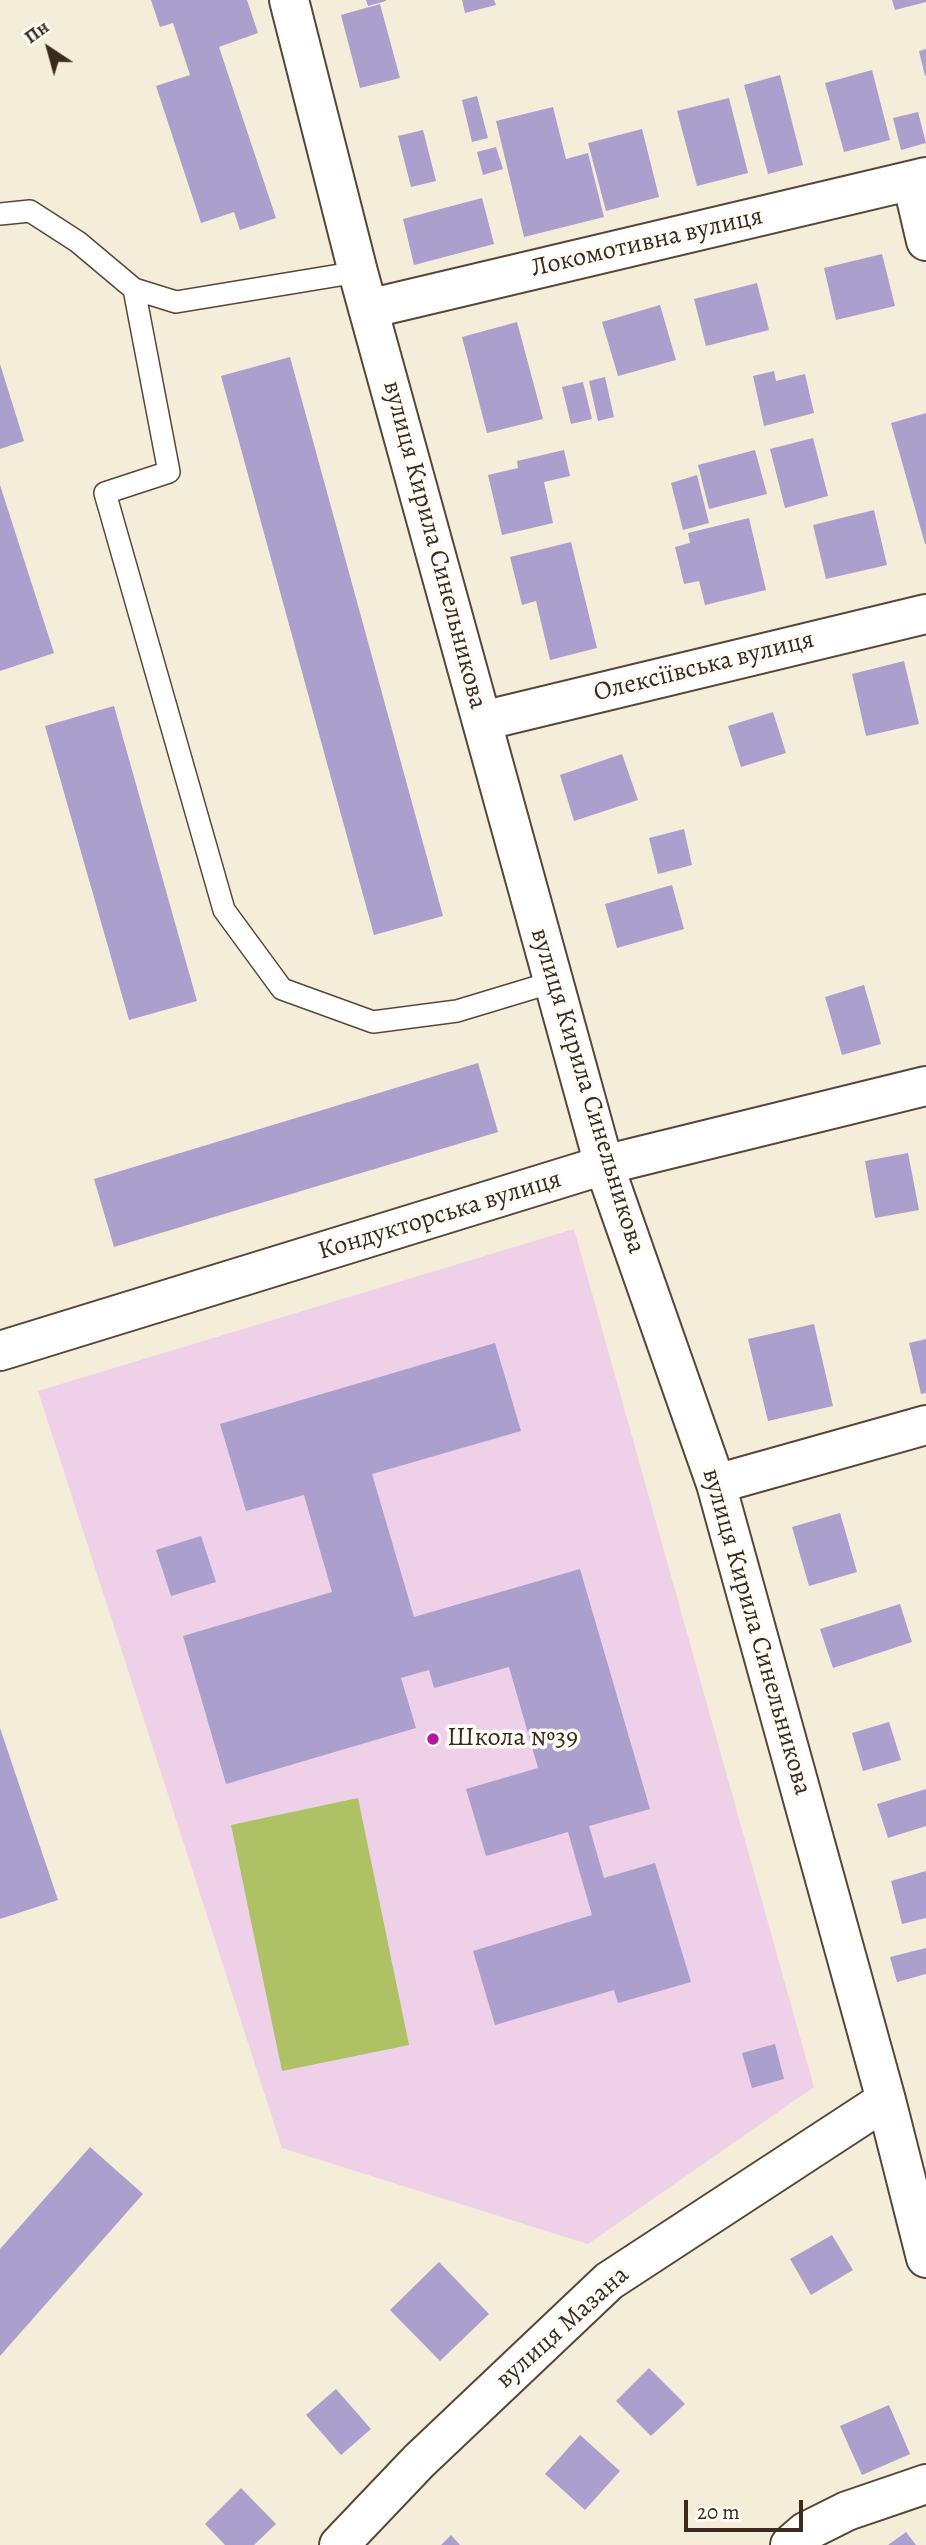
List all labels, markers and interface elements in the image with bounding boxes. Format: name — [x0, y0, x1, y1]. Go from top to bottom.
north arrow — [14, 14, 84, 84]
text: Пн — [19, 14, 54, 50]
street label: Локомотивна вулиця — [528, 201, 766, 285]
street label: вулиця Кирила Синельникова — [375, 378, 493, 712]
street label: Олексіївська вулиця — [591, 625, 817, 709]
street label: вулиця Кирила Синельникова — [523, 925, 651, 1257]
street label: Кондукторська вулиця — [315, 1164, 565, 1268]
street label: вулиця Кирила Синельникова — [694, 1465, 818, 1799]
place label: Школа №39 — [447, 1723, 578, 1755]
marker: Школа №39 — [425, 1731, 441, 1747]
street label: вулиця Мазана — [490, 2260, 636, 2396]
scale bar — [688, 2486, 807, 2530]
text: 20 m — [697, 2498, 740, 2526]

